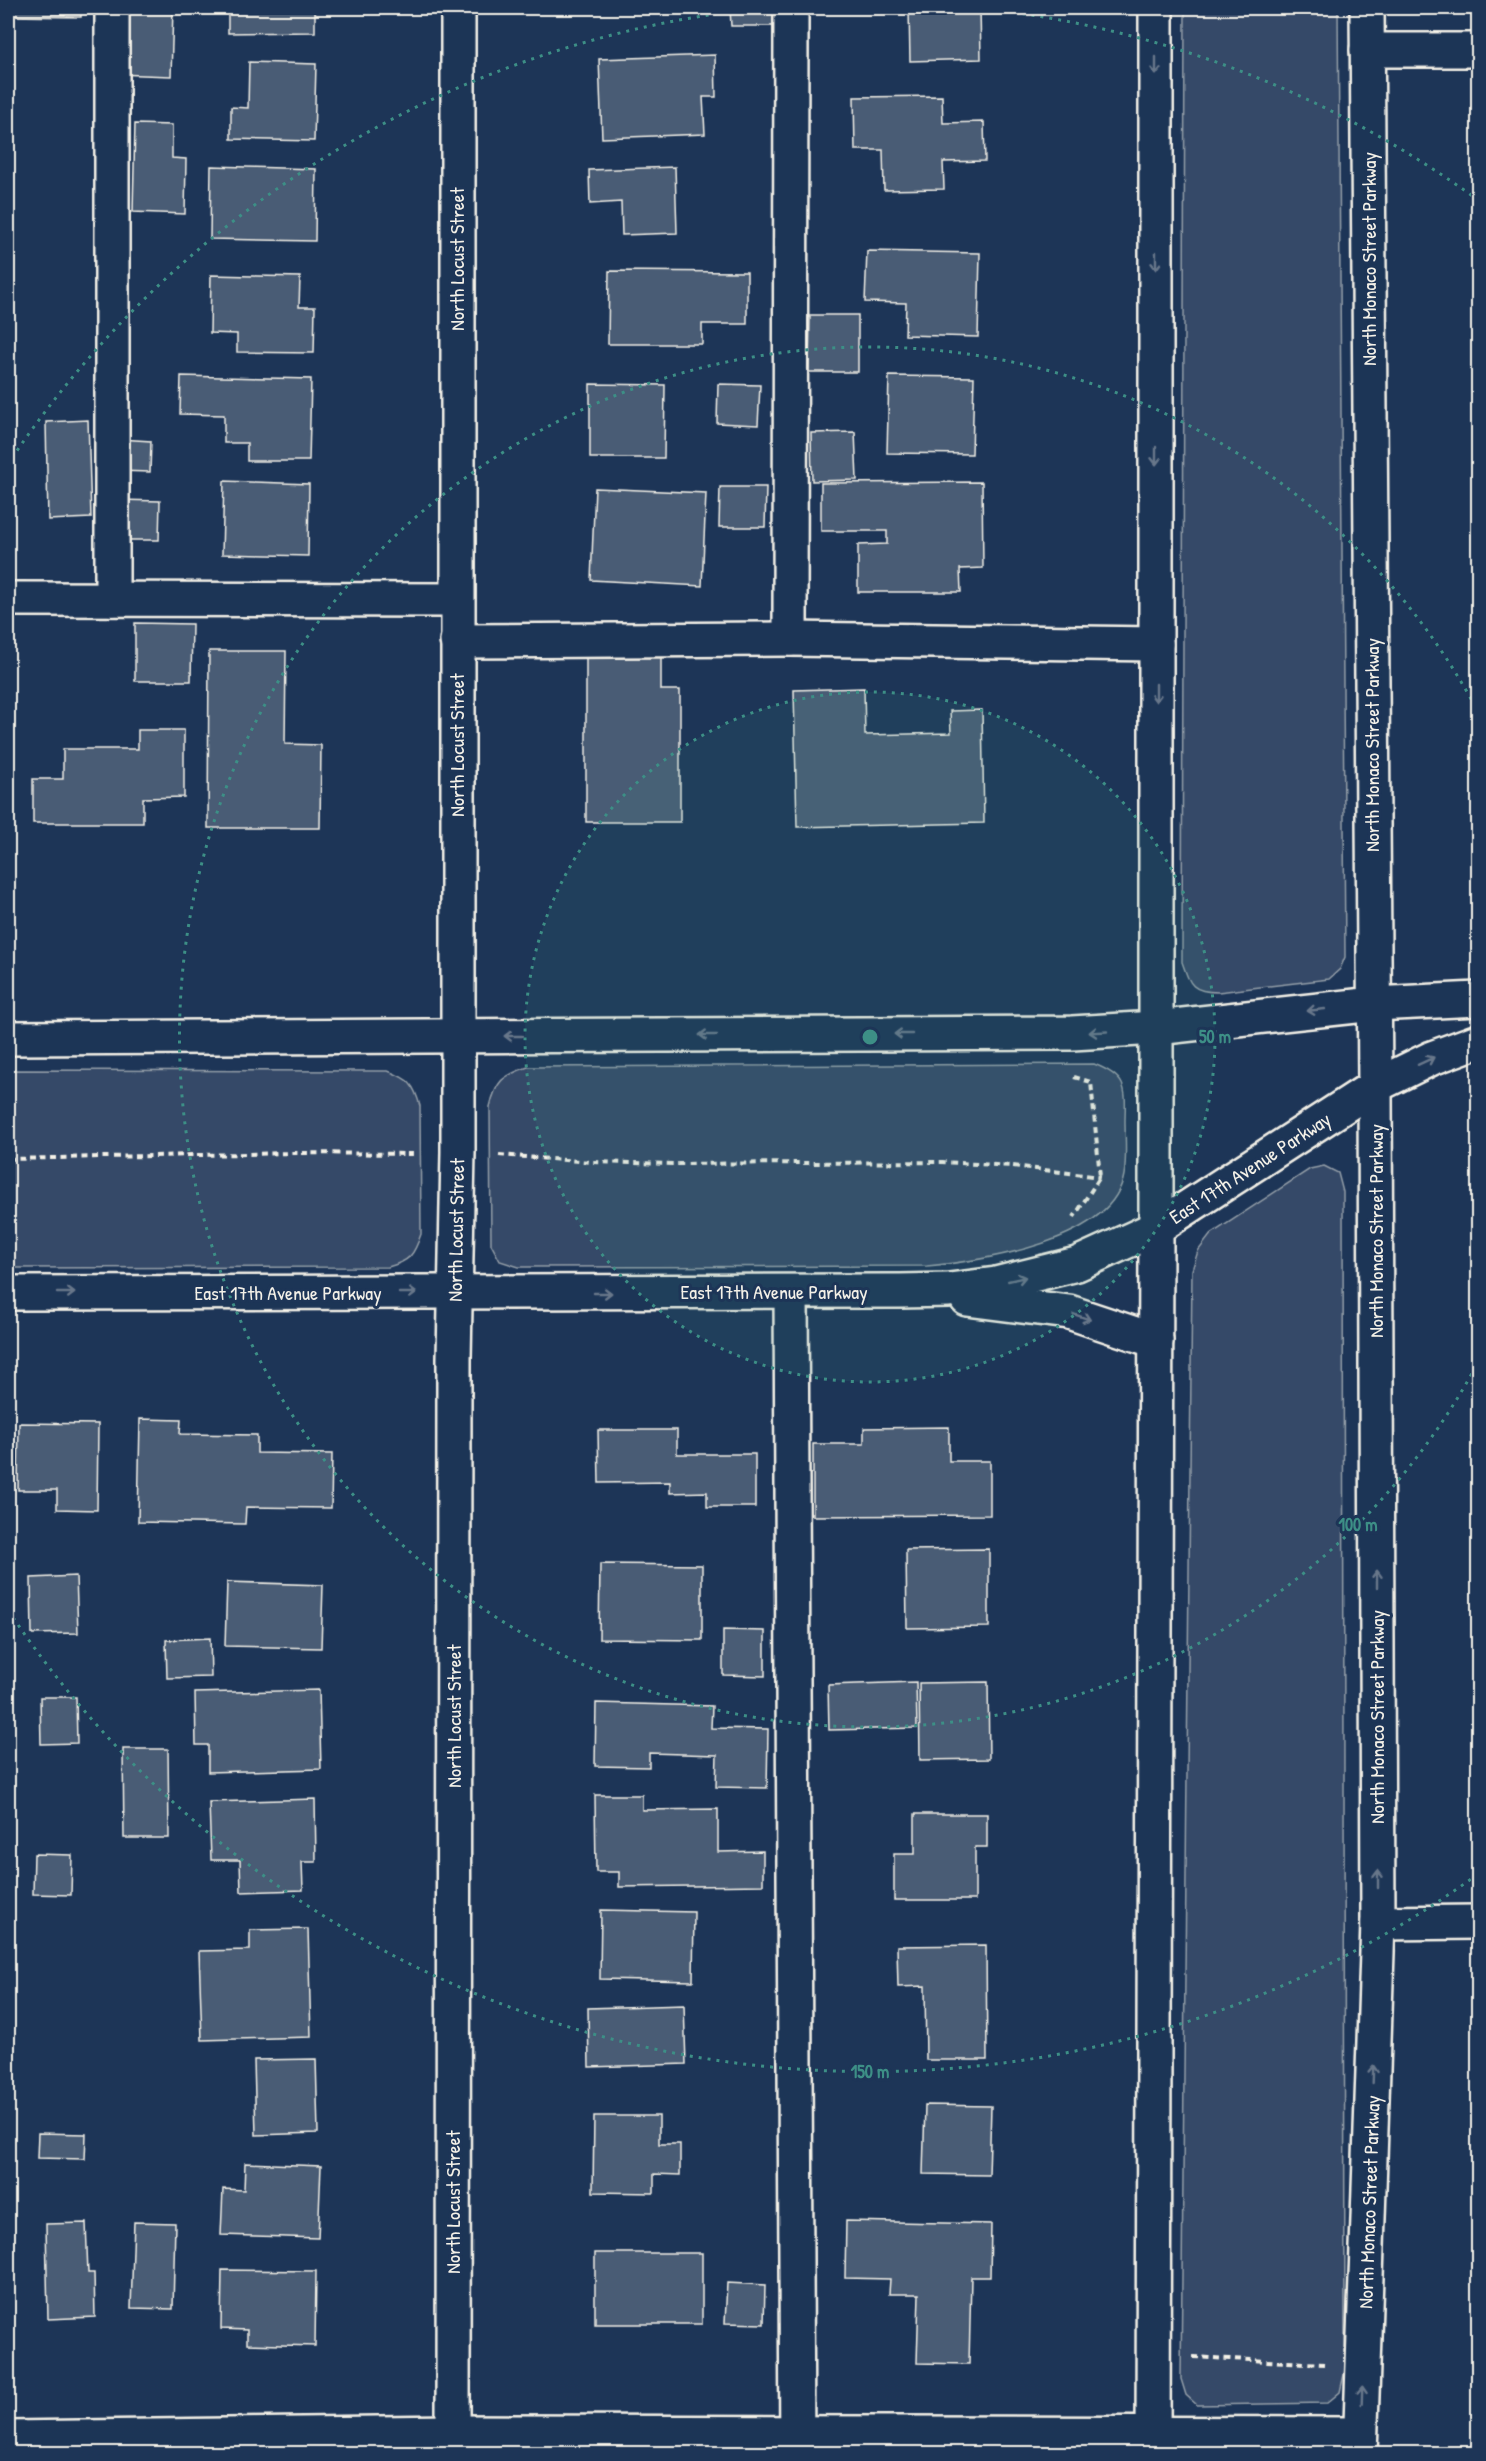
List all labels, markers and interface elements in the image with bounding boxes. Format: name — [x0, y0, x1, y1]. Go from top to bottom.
one-way arrow — [1150, 56, 1162, 75]
street label: North Monaco Street Parkway — [1355, 152, 1382, 366]
street label: North Locust Street — [443, 186, 470, 331]
one-way arrow — [1150, 251, 1162, 270]
one-way arrow — [1150, 446, 1162, 465]
street label: North Monaco Street Parkway — [1358, 638, 1385, 852]
street label: North Locust Street — [443, 672, 470, 817]
one-way arrow — [1150, 683, 1162, 702]
one-way arrow — [1307, 1005, 1326, 1016]
text: 50 m — [1199, 1024, 1231, 1049]
one-way arrow — [1089, 1026, 1108, 1037]
centre of rings — [860, 1027, 880, 1047]
one-way arrow — [894, 1028, 914, 1040]
one-way arrow — [699, 1029, 719, 1041]
one-way arrow — [504, 1031, 524, 1042]
one-way arrow — [1416, 1055, 1434, 1067]
street label: East 17th Avenue Parkway — [1164, 1105, 1336, 1230]
street label: North Monaco Street Parkway — [1362, 1124, 1389, 1338]
street label: North Locust Street — [441, 1157, 470, 1302]
one-way arrow — [1007, 1273, 1026, 1285]
street label: East 17th Avenue Parkway — [680, 1278, 868, 1305]
street label: East 17th Avenue Parkway — [194, 1279, 382, 1306]
one-way arrow — [56, 1287, 75, 1299]
one-way arrow — [398, 1287, 417, 1299]
one-way arrow — [592, 1287, 612, 1299]
one-way arrow — [1072, 1312, 1091, 1323]
text: 100 m — [1338, 1512, 1378, 1537]
one-way arrow — [1371, 1570, 1383, 1590]
street label: North Monaco Street Parkway — [1363, 1610, 1390, 1824]
street label: North Locust Street — [440, 1643, 467, 1788]
one-way arrow — [1372, 1870, 1383, 1890]
text: 150 m — [851, 2059, 889, 2084]
one-way arrow — [1367, 2065, 1378, 2085]
street label: North Monaco Street Parkway — [1351, 2095, 1386, 2309]
street label: North Locust Street — [439, 2129, 466, 2274]
one-way arrow — [1357, 2386, 1368, 2406]

